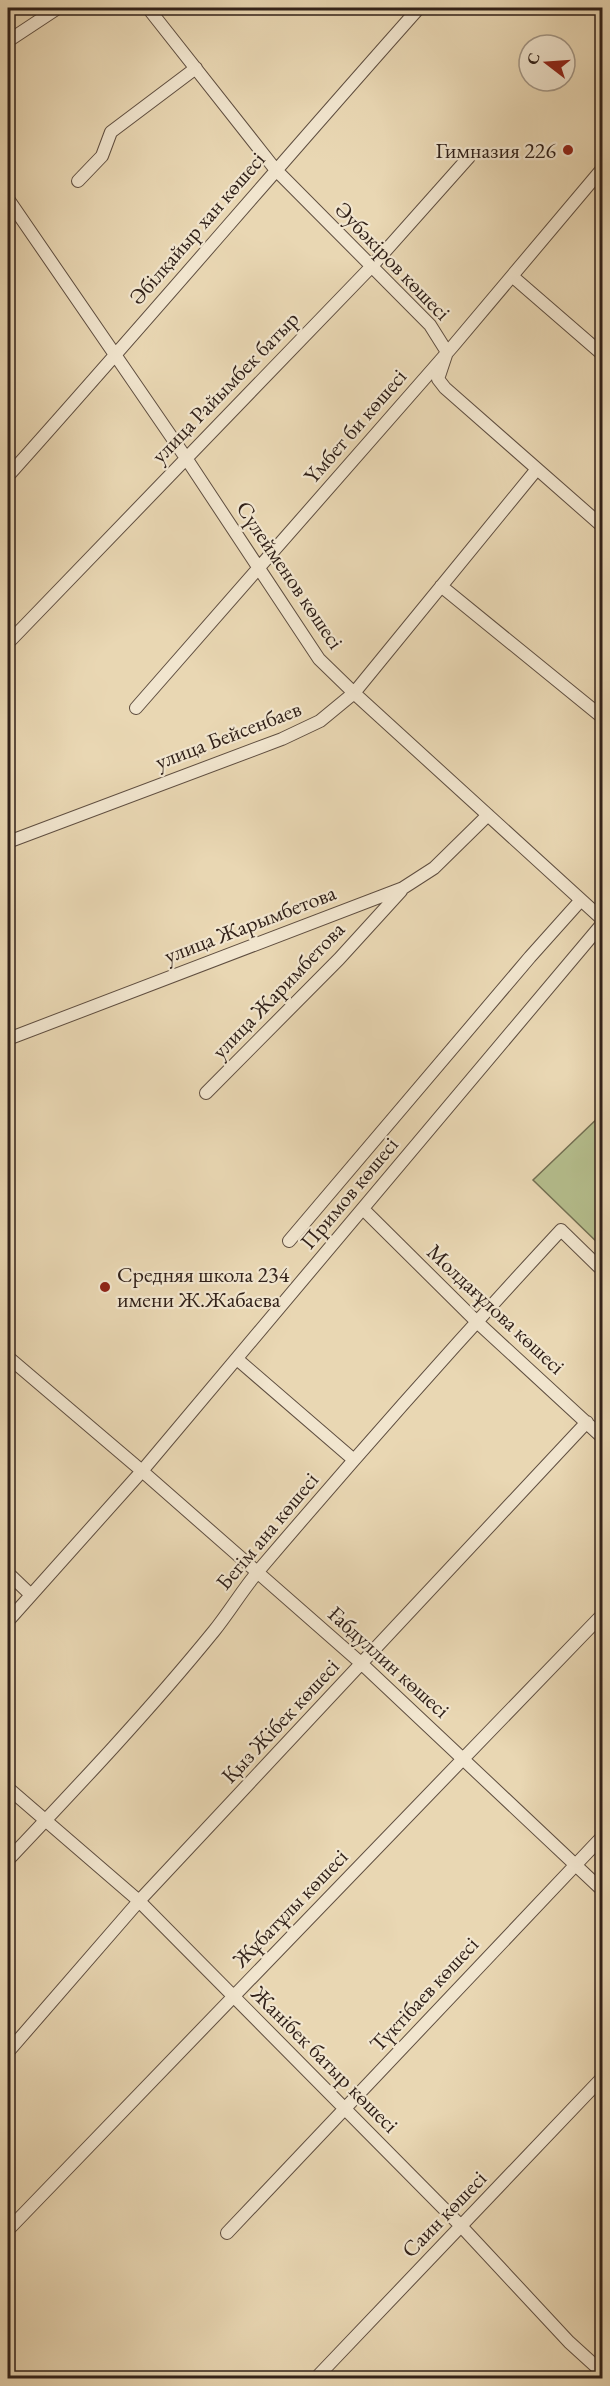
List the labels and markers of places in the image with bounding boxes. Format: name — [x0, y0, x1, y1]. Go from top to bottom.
place label: Гимназия 226 — [436, 136, 556, 165]
marker: Гимназия 226 — [561, 143, 575, 157]
place label: Средняя школа 234 имени Ж.Жабаева — [117, 1260, 290, 1314]
marker: Средняя школа 234 имени Ж.Жабаева — [98, 1280, 112, 1294]

